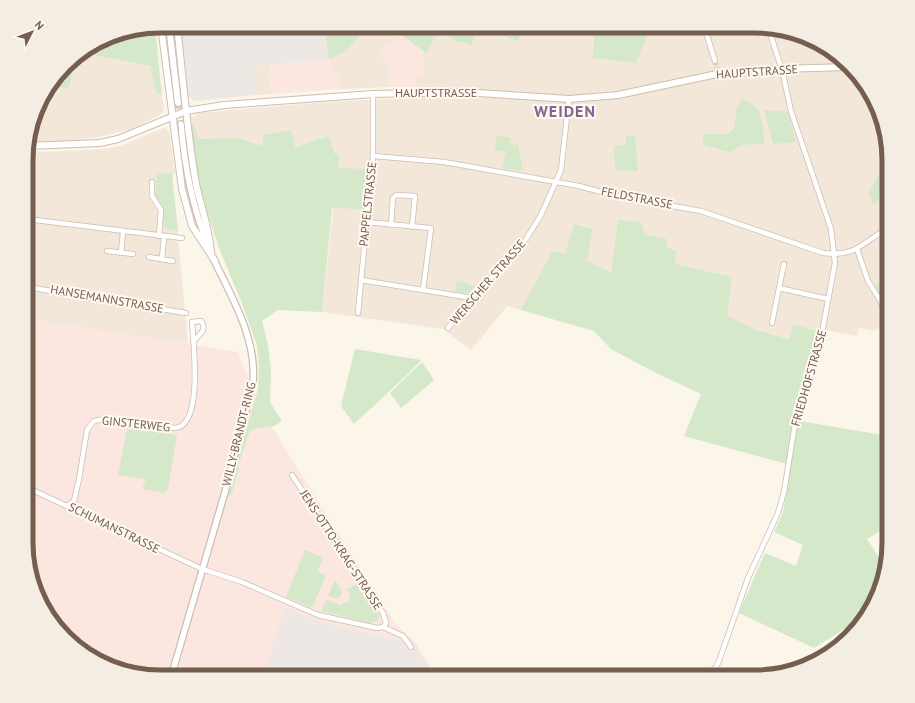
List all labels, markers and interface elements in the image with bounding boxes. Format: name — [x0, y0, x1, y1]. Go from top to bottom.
north arrow — [12, 12, 52, 52]
text: N — [32, 18, 47, 33]
street label: HAUPTSTRASSE — [715, 61, 798, 82]
street label: HAUPTSTRASSE — [395, 85, 477, 100]
district label: WEIDEN — [534, 101, 596, 121]
street label: PAPPELSTRASSE — [356, 161, 379, 247]
street label: FELDSTRASSE — [600, 183, 674, 212]
street label: WERSCHER STRASSE — [447, 236, 529, 327]
street label: HANSEMANNSTRASSE — [49, 281, 165, 316]
street label: FRIEDHOFSTRASSE — [788, 328, 829, 428]
street label: WILLY-BRANDT-RING — [218, 380, 259, 488]
street label: GINSTERWEG — [101, 412, 171, 435]
street label: JENS-OTTO-KRAG-STRASSE — [296, 486, 386, 613]
street label: SCHUMANSTRASSE — [66, 499, 162, 556]

